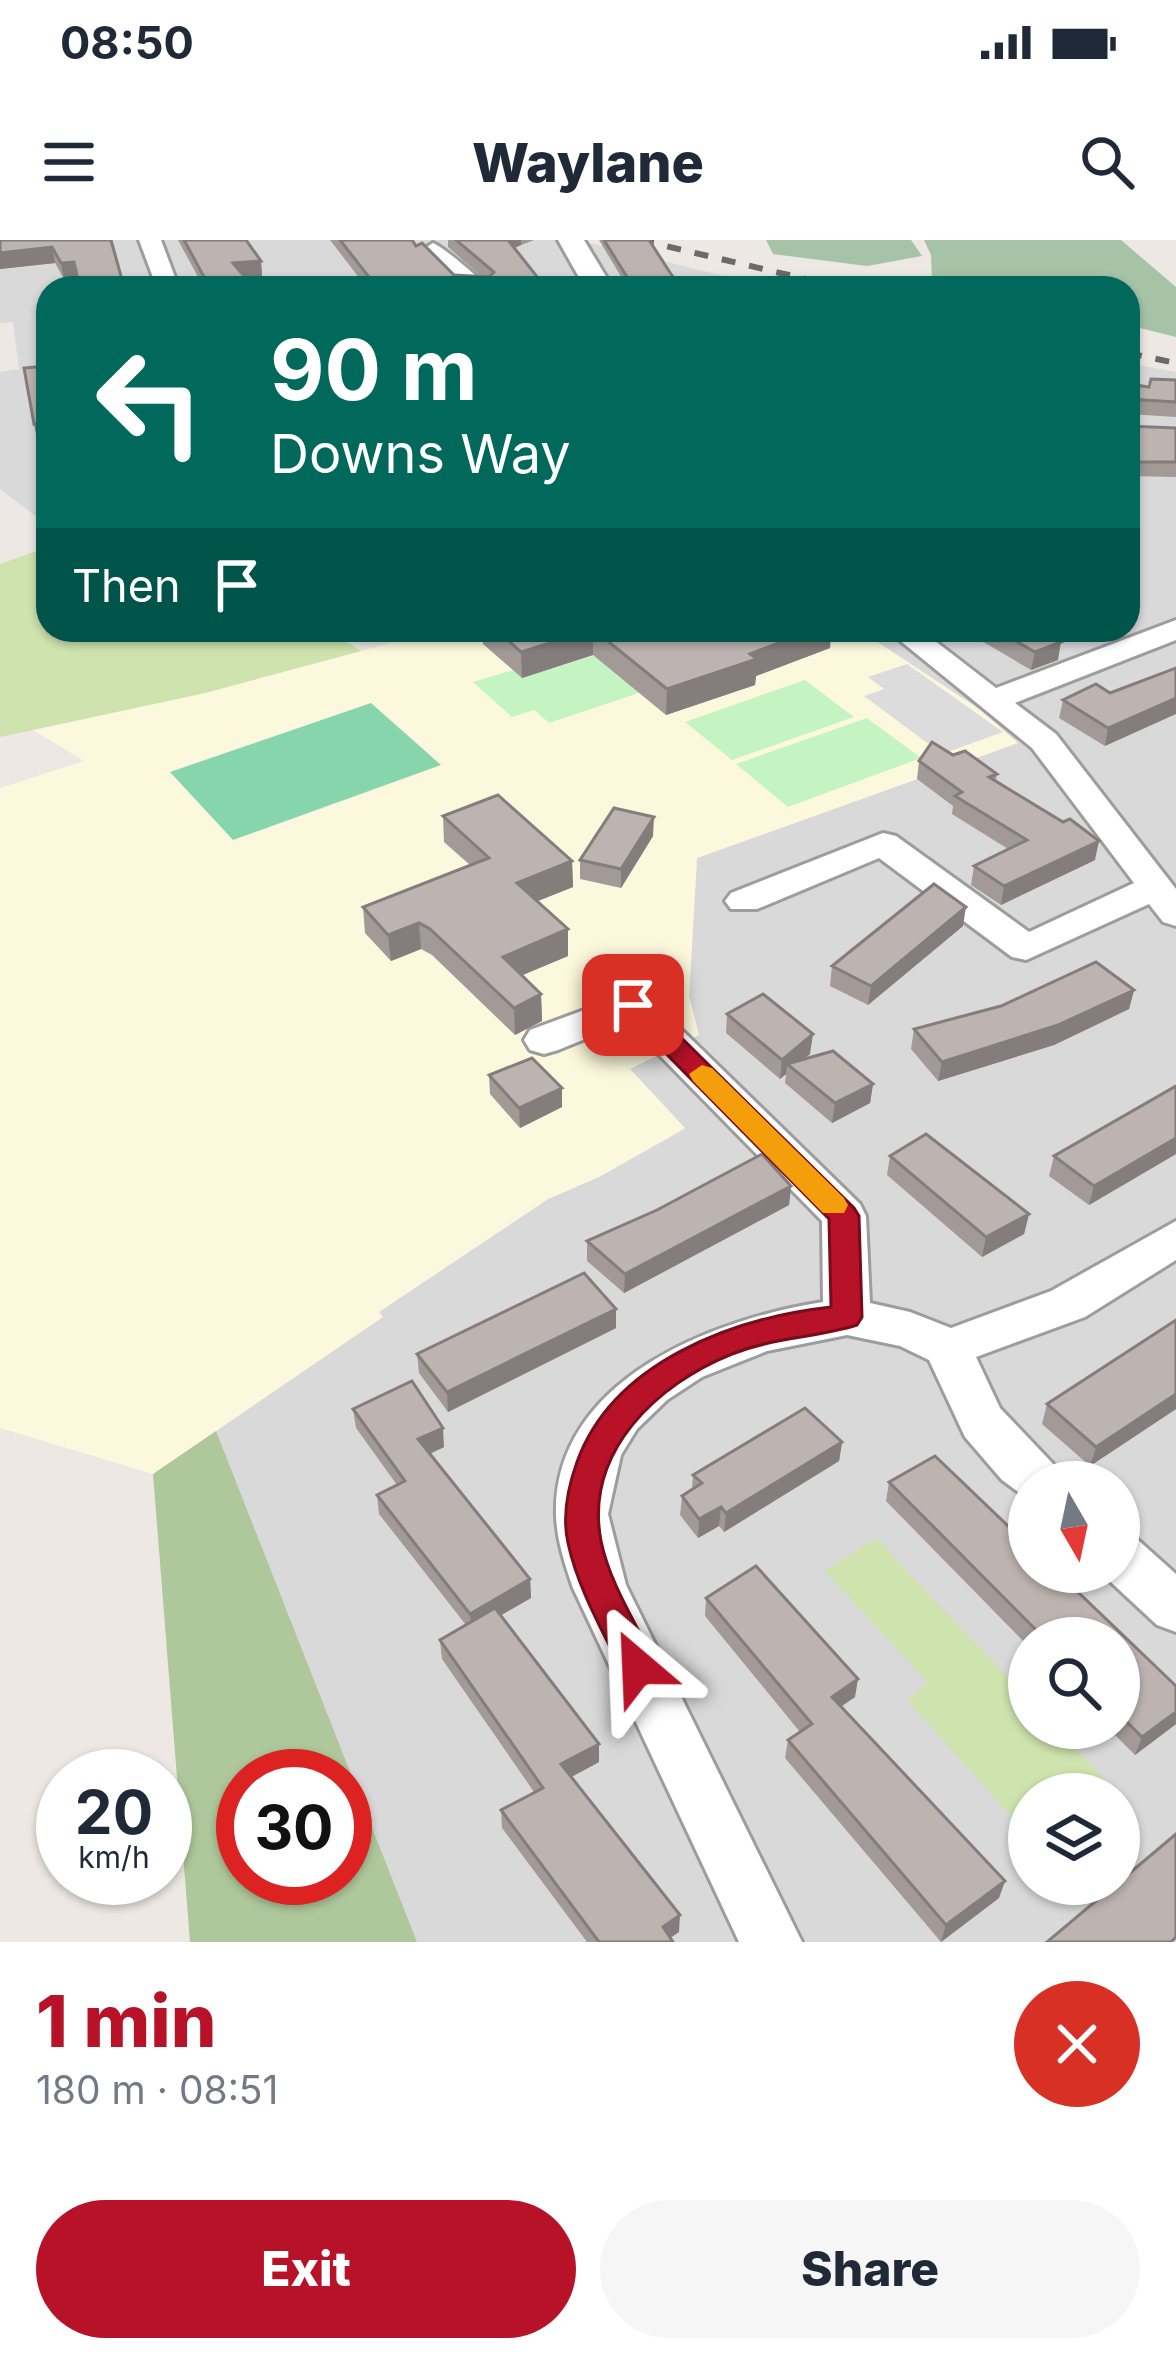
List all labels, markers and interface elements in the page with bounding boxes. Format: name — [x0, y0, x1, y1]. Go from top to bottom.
text: 08:50 — [60, 15, 194, 70]
icon: menu — [36, 129, 102, 195]
icon: search — [1074, 129, 1140, 195]
text: Waylane — [472, 130, 704, 195]
text: 90 m — [270, 319, 478, 420]
icon: left — [72, 324, 228, 480]
text: Downs Way — [270, 421, 571, 486]
icon: arrive — [204, 552, 270, 618]
text: Then — [72, 558, 180, 613]
pin — [582, 954, 684, 1056]
icon: arrive — [600, 972, 666, 1038]
north arrow — [1008, 1461, 1140, 1593]
map controls — [1008, 1461, 1140, 1905]
position arrow — [575, 1604, 701, 1730]
button: search — [1008, 1617, 1140, 1749]
speed limit sign: 30 — [216, 1749, 372, 1905]
button: layers — [1008, 1773, 1140, 1905]
text: 20 — [75, 1776, 153, 1848]
text: km/h — [78, 1839, 150, 1875]
text: 1 min — [36, 1977, 216, 2064]
button: close — [1014, 1981, 1140, 2107]
text: 180 m · 08:51 — [36, 2066, 278, 2113]
button: Exit — [36, 2200, 576, 2338]
button: Share — [600, 2200, 1140, 2338]

